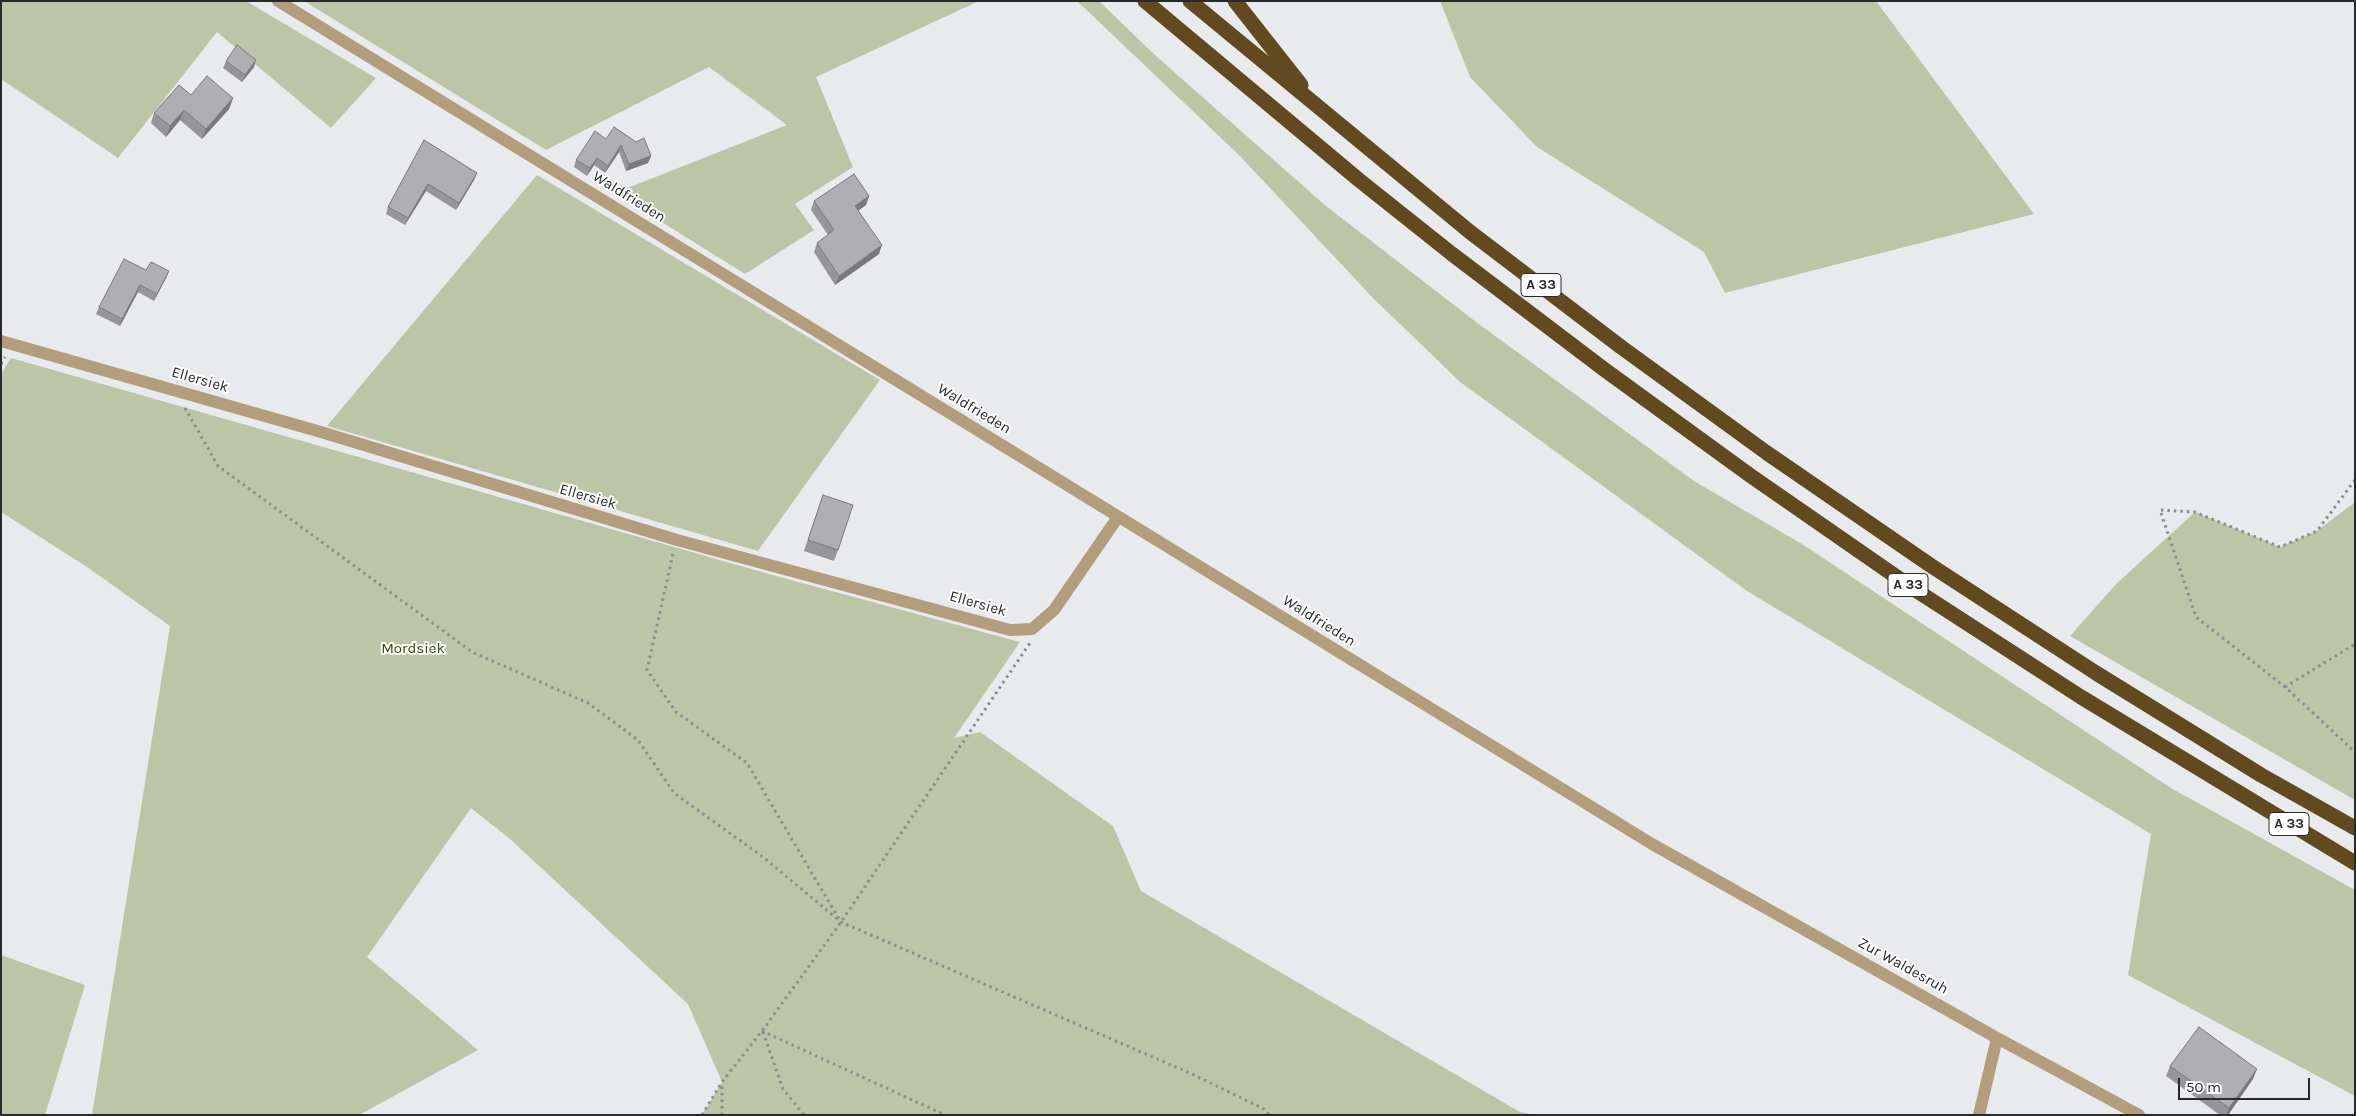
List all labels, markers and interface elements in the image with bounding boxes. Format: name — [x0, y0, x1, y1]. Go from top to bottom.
street label: Waldfrieden — [589, 167, 669, 227]
road number: A 33 — [1521, 274, 1561, 296]
street label: Ellersiek — [169, 363, 231, 397]
street label: Waldfrieden — [934, 380, 1014, 438]
street label: Ellersiek — [557, 480, 619, 514]
road number: A 33 — [1888, 574, 1928, 596]
street label: Ellersiek — [947, 587, 1009, 621]
street label: Waldfrieden — [1279, 591, 1359, 651]
park label: Mordsiek — [381, 640, 445, 658]
road number: A 33 — [2269, 812, 2309, 836]
street label: Zur Waldesruh — [1855, 934, 1951, 998]
scale bar — [2181, 1068, 2314, 1100]
text: 50 m — [2186, 1078, 2221, 1096]

